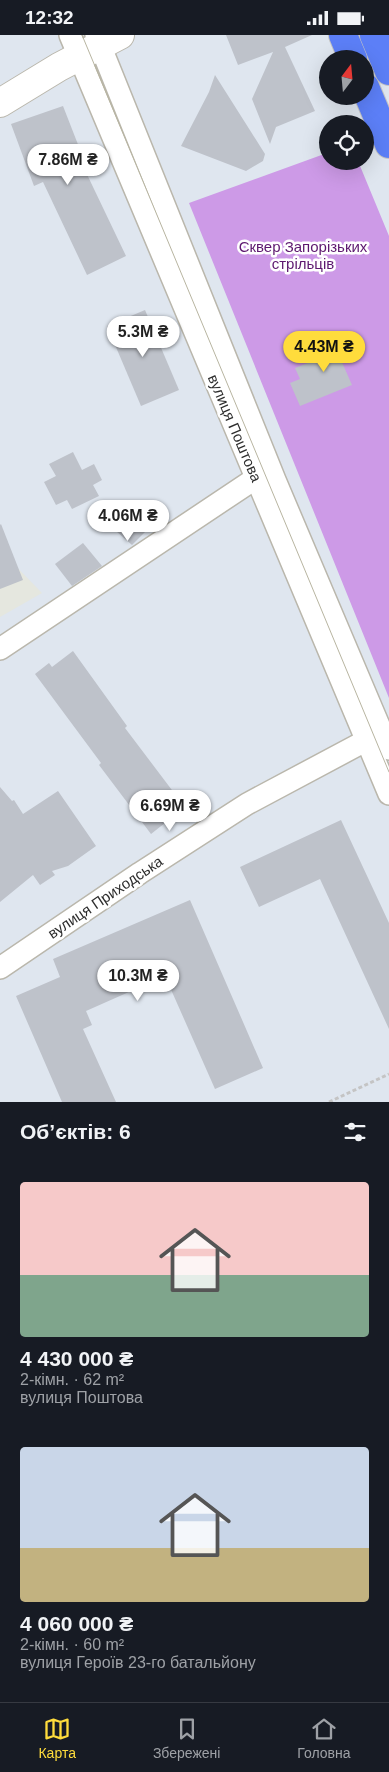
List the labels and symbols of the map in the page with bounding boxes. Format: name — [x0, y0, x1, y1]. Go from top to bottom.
north arrow — [319, 50, 374, 105]
pin: 7.86M ₴ — [22, 143, 114, 186]
park label: Сквер Запорізьких стрільців — [239, 238, 368, 272]
pin: 5.3M ₴ — [102, 315, 184, 358]
pin: 4.43M ₴ — [278, 331, 370, 373]
street label: вулиця Поштова — [205, 372, 266, 485]
pin: 4.06M ₴ — [82, 499, 174, 542]
pin: 6.69M ₴ — [124, 789, 216, 832]
street label: вулиця Приходська — [44, 852, 166, 942]
pin: 10.3M ₴ — [92, 959, 184, 1002]

